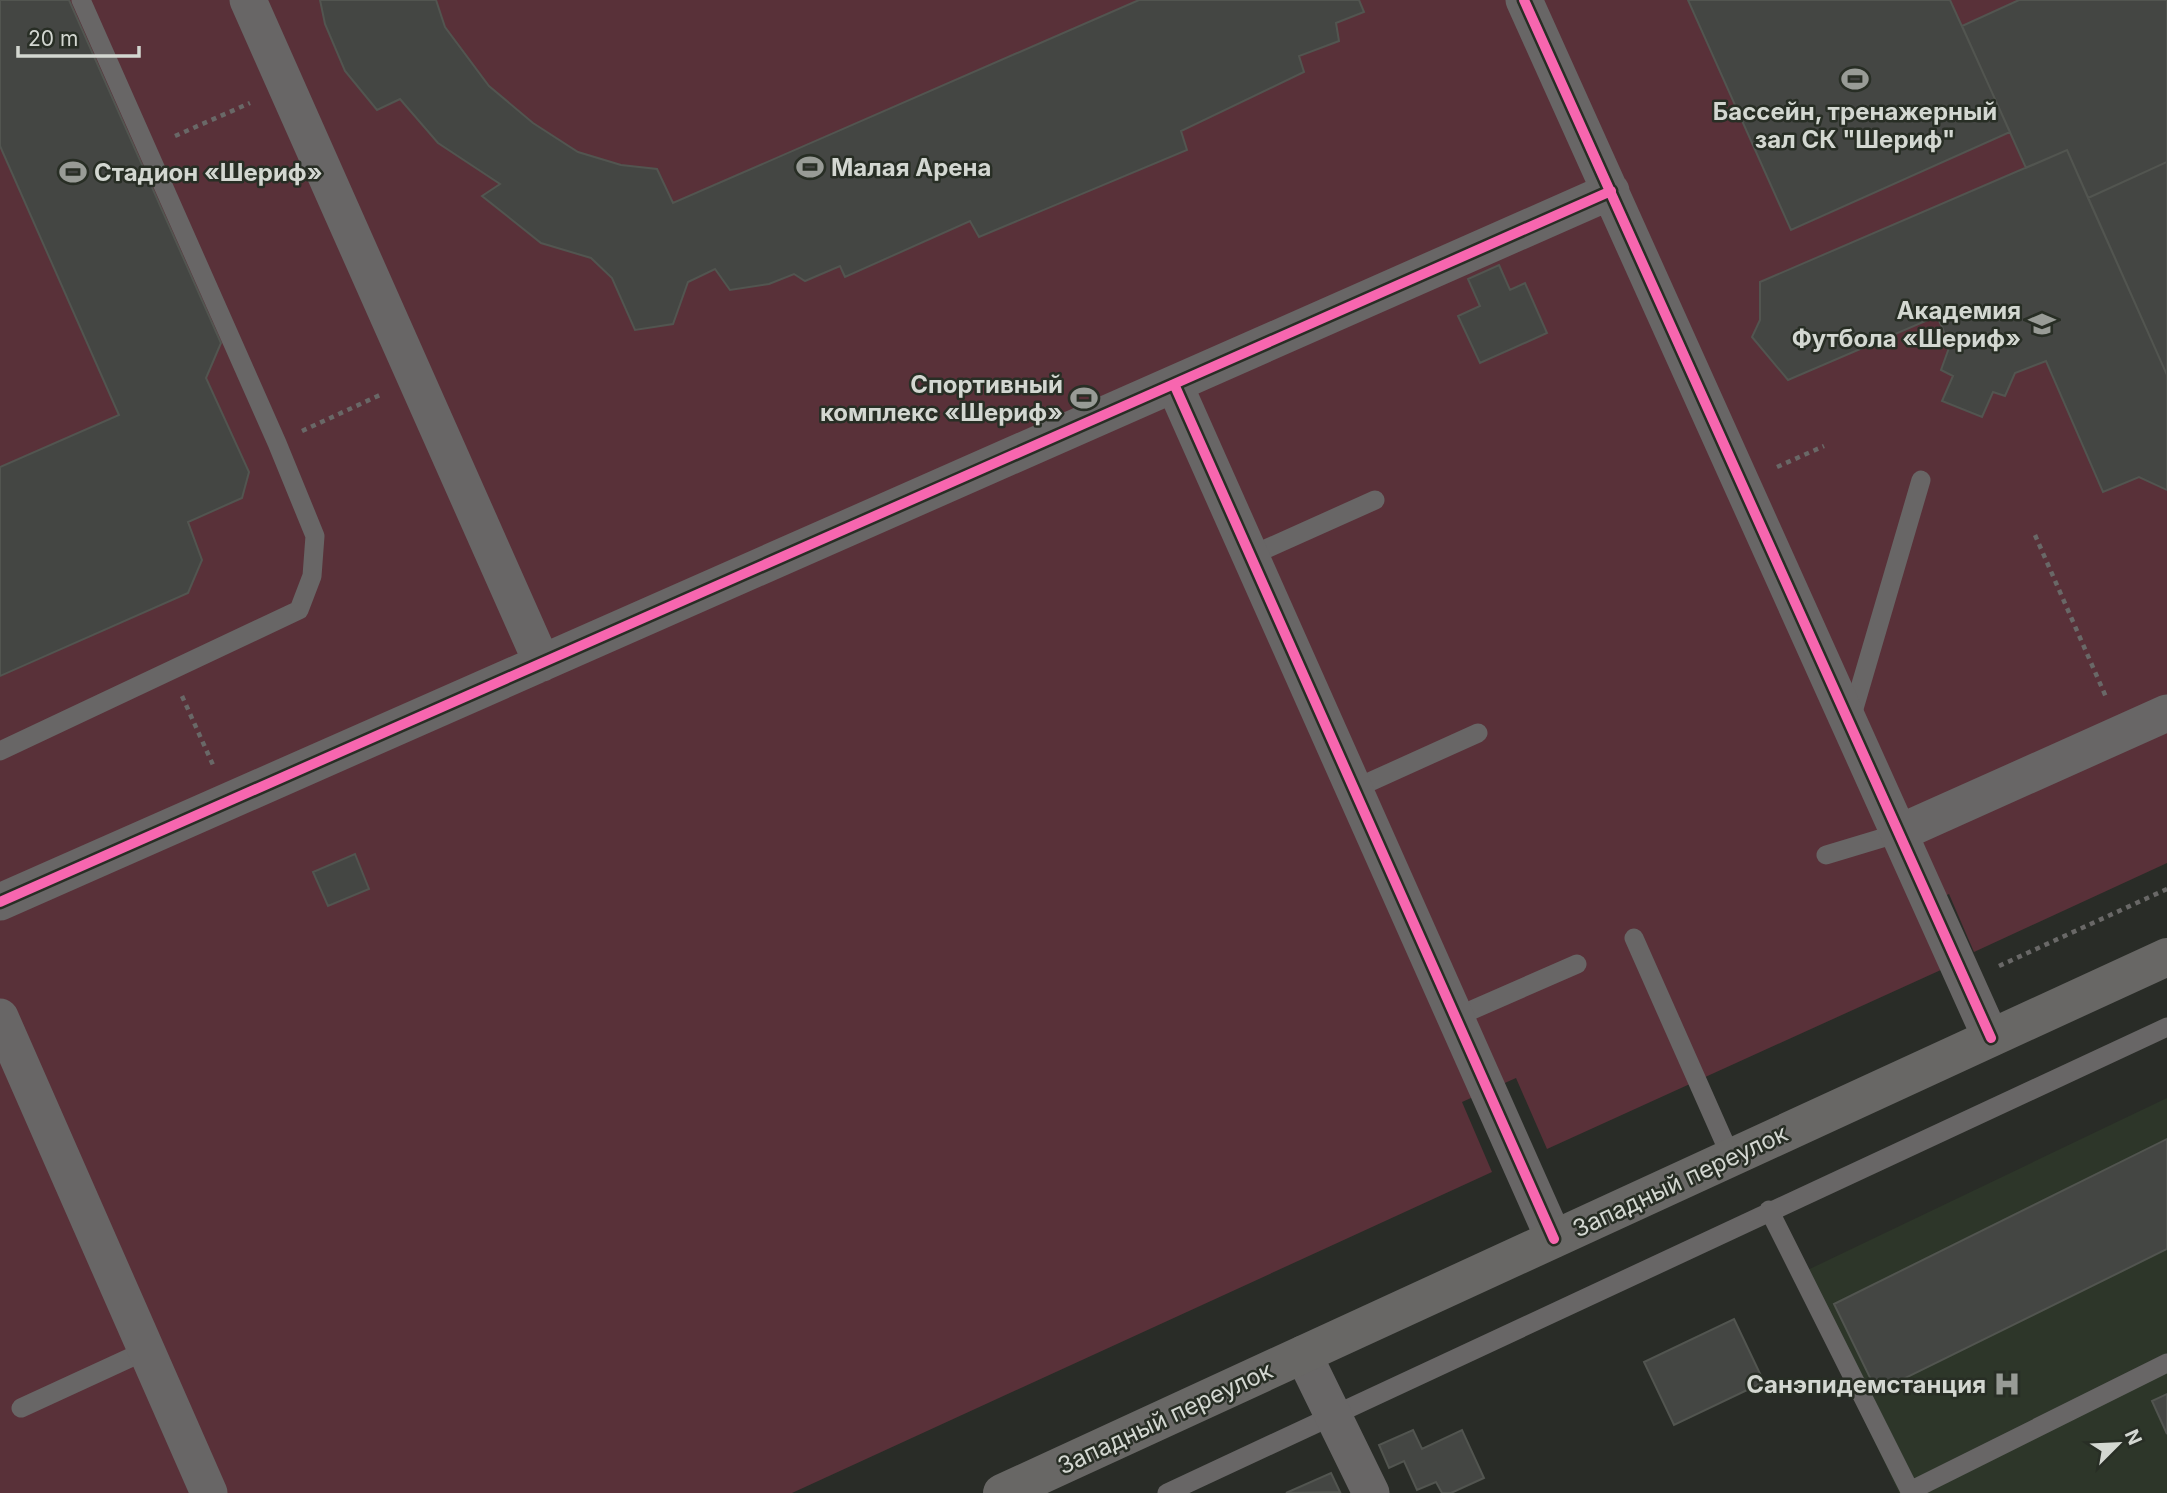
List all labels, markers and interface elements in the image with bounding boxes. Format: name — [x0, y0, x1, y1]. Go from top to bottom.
scale bar — [18, 14, 138, 58]
text: 20 m — [28, 26, 78, 51]
sports icon: Бассейн, тренажерный зал СК "Шериф" — [1840, 64, 1870, 94]
place label: Бассейн, тренажерный зал СК "Шериф" — [1713, 97, 1997, 154]
sports icon: Малая Арена — [795, 152, 825, 182]
place label: Малая Арена — [831, 153, 992, 182]
sports icon: Стадион «Шериф» — [58, 157, 88, 187]
place label: Стадион «Шериф» — [94, 158, 323, 187]
place label: Академия Футбола «Шериф» — [1792, 296, 2021, 353]
school or university icon: Академия Футбола «Шериф» — [2027, 309, 2057, 339]
place label: Спортивный комплекс «Шериф» — [820, 370, 1063, 427]
sports icon: Спортивный комплекс «Шериф» — [1069, 383, 1099, 413]
street label: Западный переулок — [1568, 1118, 1792, 1244]
street label: Западный переулок — [1053, 1355, 1277, 1481]
hospital icon: Санэпидемстанция — [1992, 1369, 2022, 1399]
place label: Санэпидемстанция — [1746, 1370, 1986, 1399]
north arrow — [2083, 1409, 2153, 1479]
text: N — [2120, 1426, 2147, 1449]

